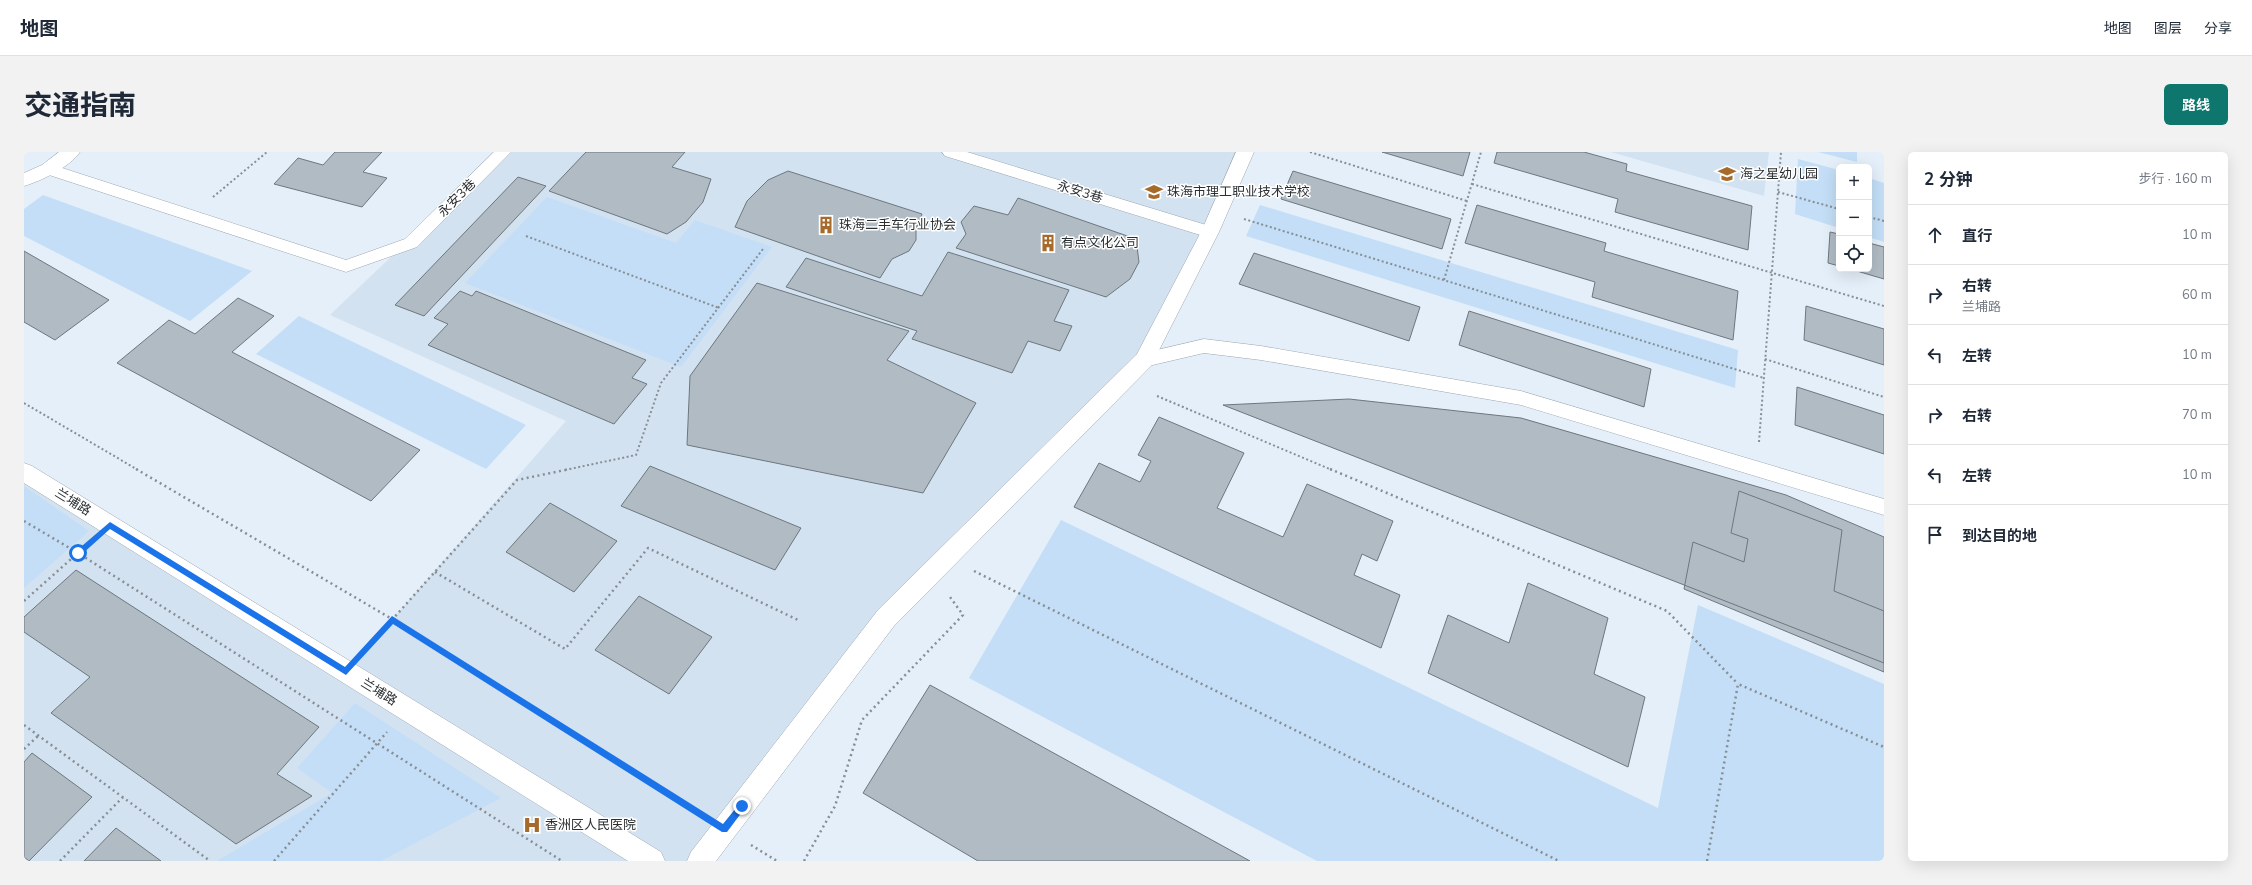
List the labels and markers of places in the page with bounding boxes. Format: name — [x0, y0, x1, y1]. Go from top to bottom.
school or university icon: 海之星幼儿园 — [1717, 164, 1737, 184]
place label: 海之星幼儿园 — [1740, 165, 1818, 183]
school or university icon: 珠海市理工职业技术学校 — [1144, 182, 1164, 202]
place label: 珠海市理工职业技术学校 — [1167, 183, 1310, 201]
building icon: 珠海二手车行业协会 — [816, 215, 836, 235]
place label: 珠海二手车行业协会 — [839, 216, 956, 234]
building icon: 有点文化公司 — [1038, 233, 1058, 253]
place label: 有点文化公司 — [1061, 234, 1139, 252]
hospital icon: 香洲区人民医院 — [522, 815, 542, 835]
place label: 香洲区人民医院 — [545, 816, 636, 834]

